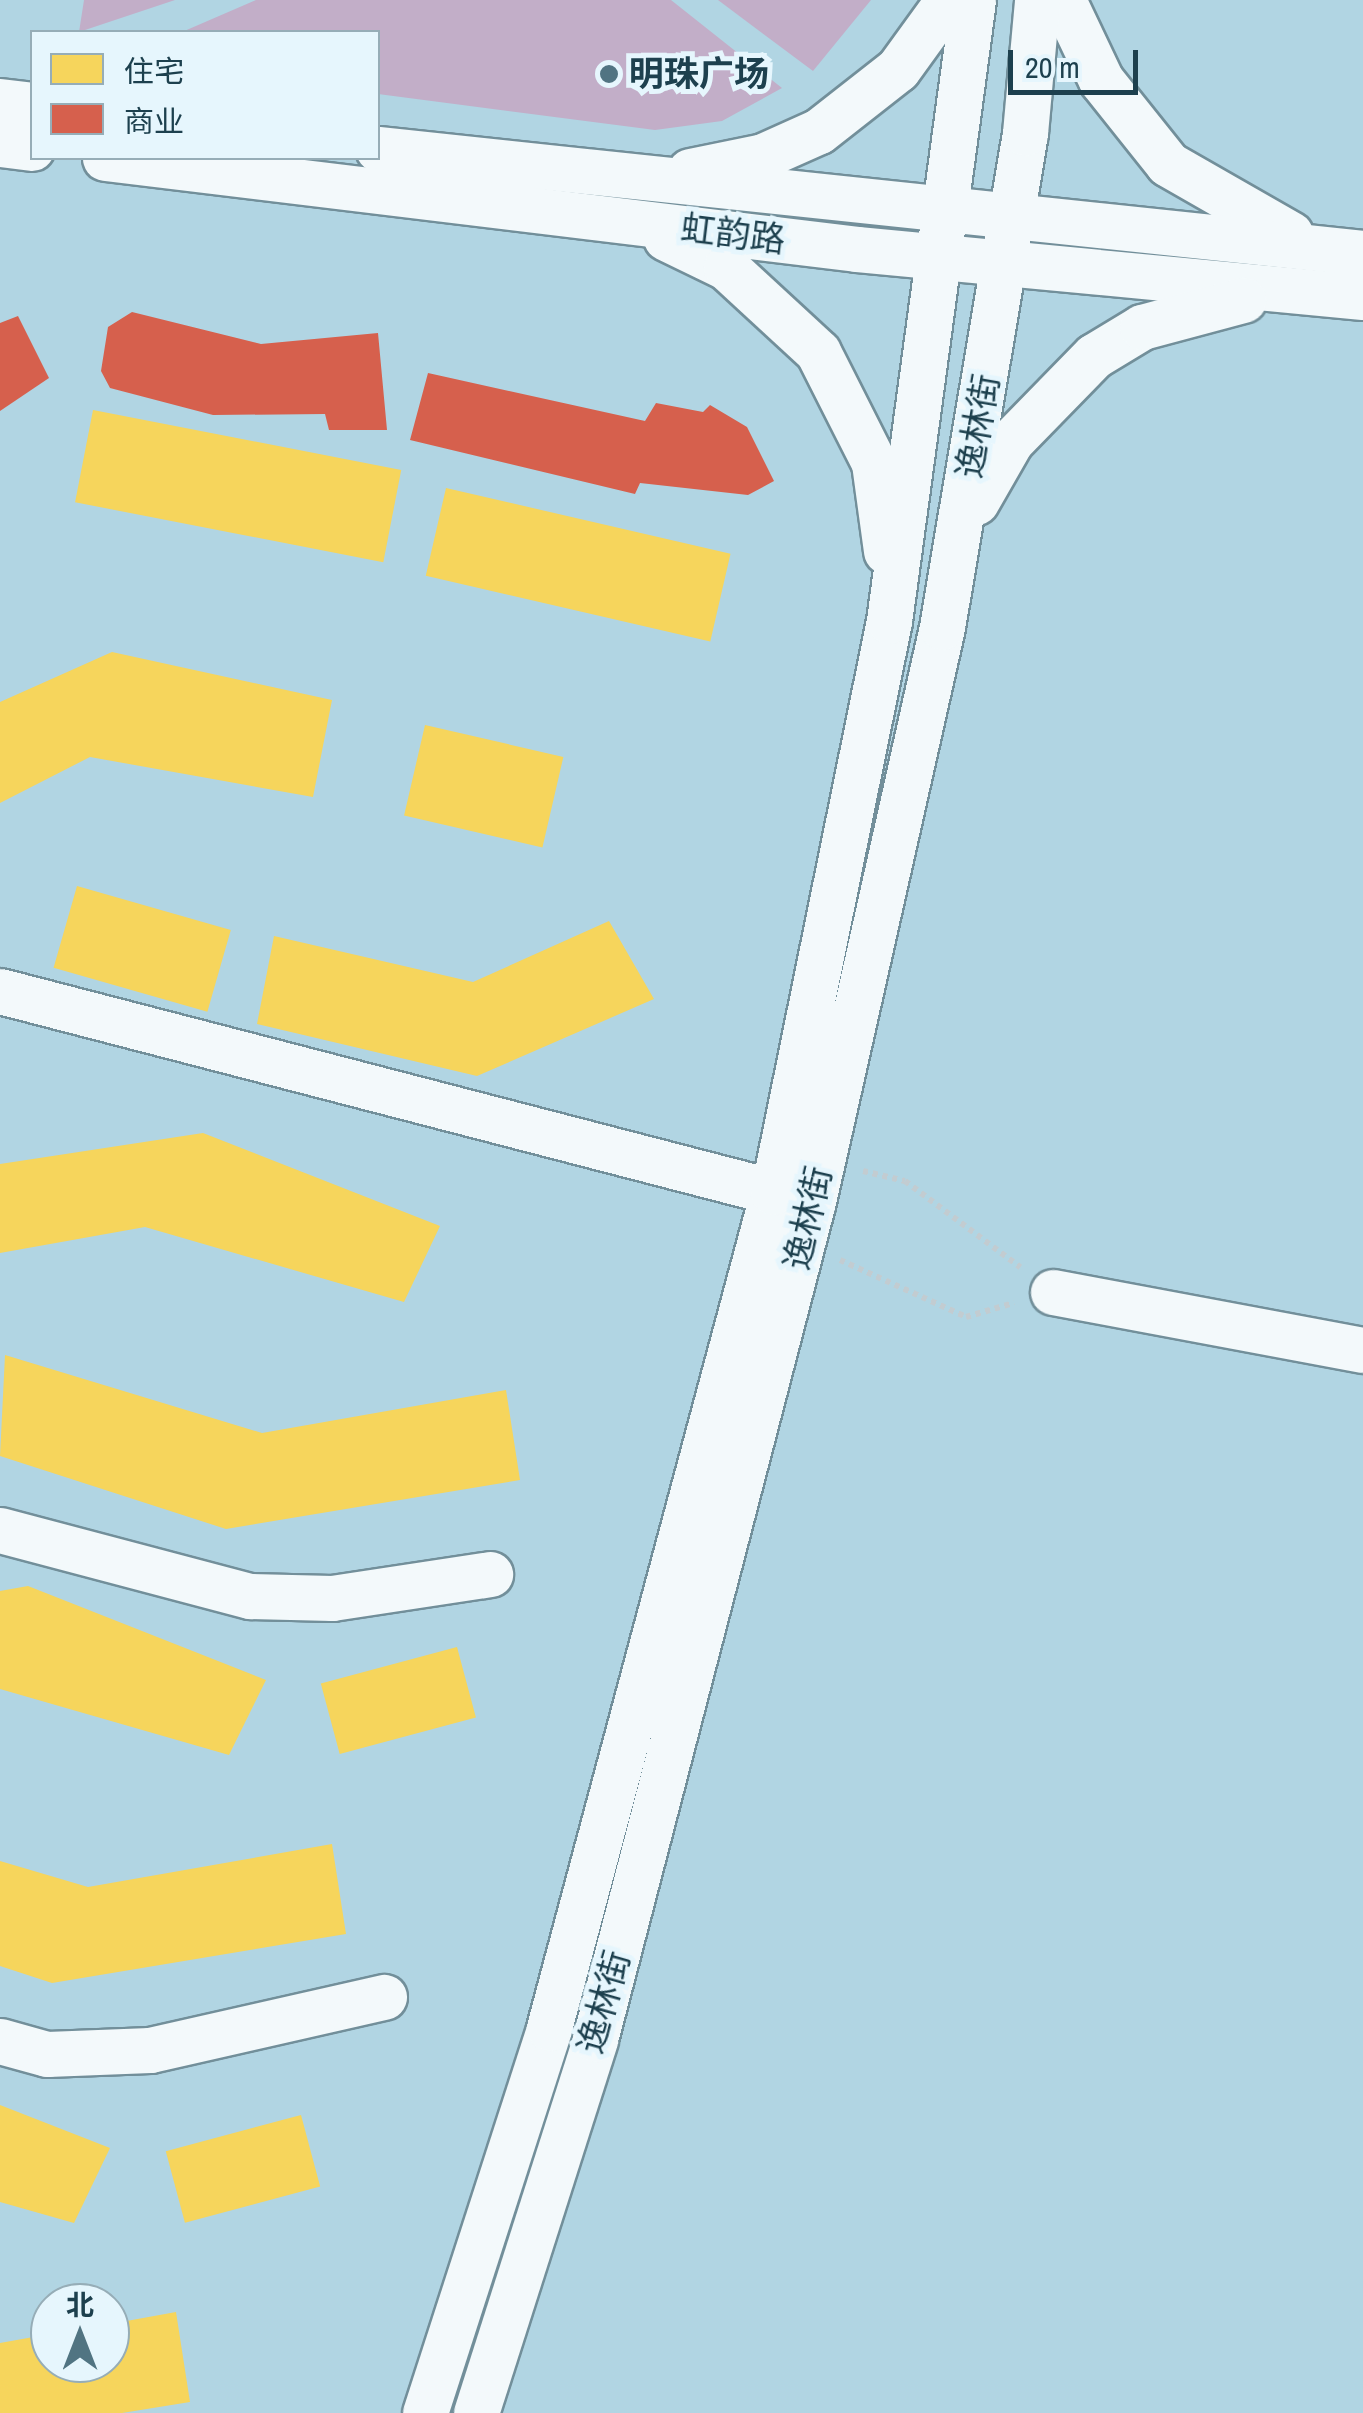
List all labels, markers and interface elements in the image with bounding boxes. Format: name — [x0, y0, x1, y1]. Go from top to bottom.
legend — [30, 30, 380, 160]
scale bar — [1013, 30, 1143, 92]
text: 20 m — [1025, 47, 1080, 87]
text: 住宅 — [124, 51, 184, 91]
place label: 明珠广场 — [629, 53, 769, 95]
marker: 明珠广场 — [598, 63, 620, 85]
text: 商业 — [124, 101, 184, 141]
street label: 虹韵路 — [678, 207, 788, 261]
street label: 逸林街 — [948, 371, 1008, 481]
street label: 逸林街 — [776, 1162, 840, 1274]
street label: 逸林街 — [569, 1946, 639, 2058]
north arrow — [30, 2283, 130, 2383]
text: 北 — [66, 2286, 94, 2324]

